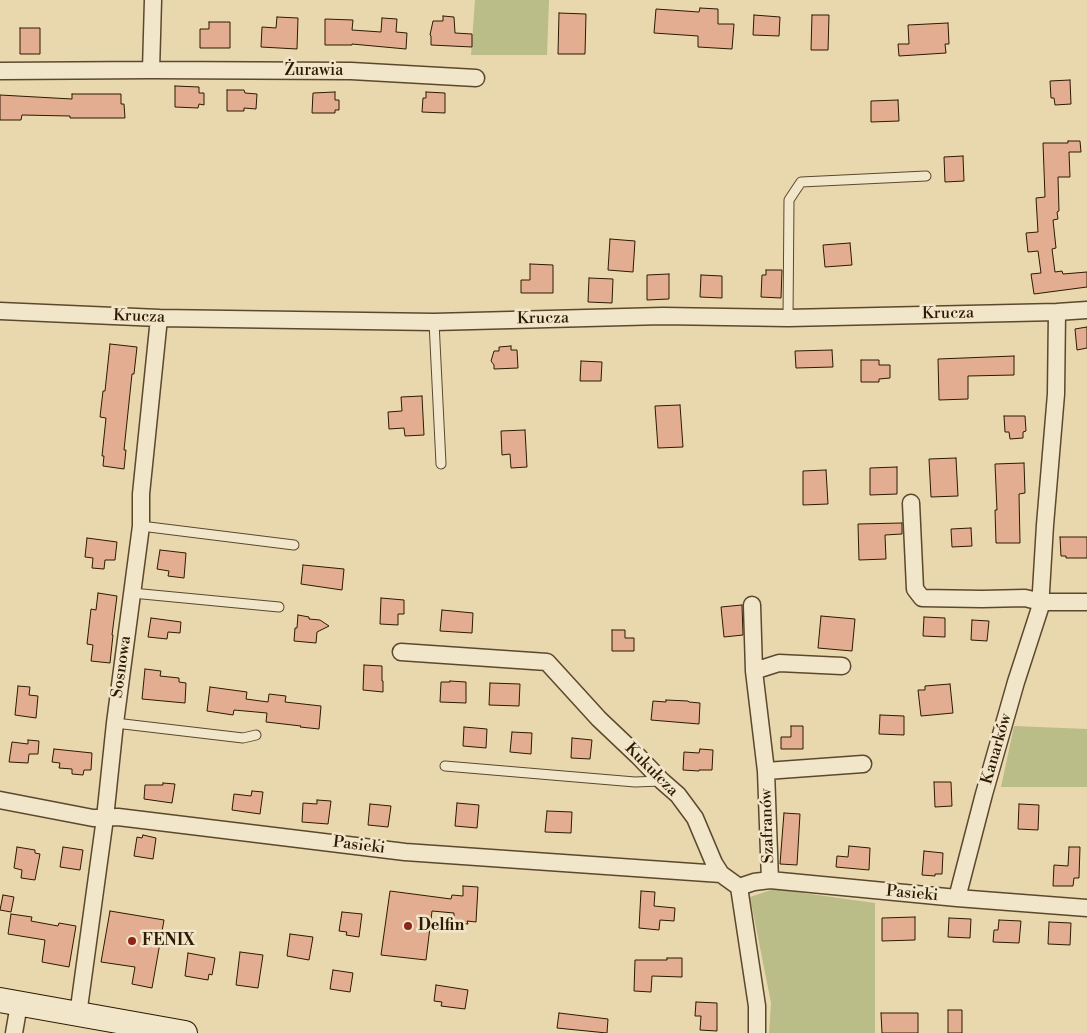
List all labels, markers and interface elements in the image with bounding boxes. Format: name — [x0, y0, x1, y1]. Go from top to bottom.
street label: Żurawia — [285, 61, 343, 81]
street label: Krucza — [922, 304, 974, 324]
street label: Krucza — [113, 306, 165, 328]
street label: Krucza — [517, 309, 569, 329]
street label: Sosnowa — [108, 635, 136, 699]
street label: Kanarków — [978, 711, 1016, 787]
street label: Kukułcza — [620, 739, 682, 801]
street label: Szafranów — [757, 788, 779, 864]
street label: Pasieki — [332, 833, 386, 859]
street label: Pasieki — [885, 882, 939, 906]
place label: Delfin — [418, 916, 464, 936]
marker: Delfin — [402, 920, 414, 932]
place label: FENIX — [142, 931, 195, 951]
marker: FENIX — [126, 935, 138, 947]

